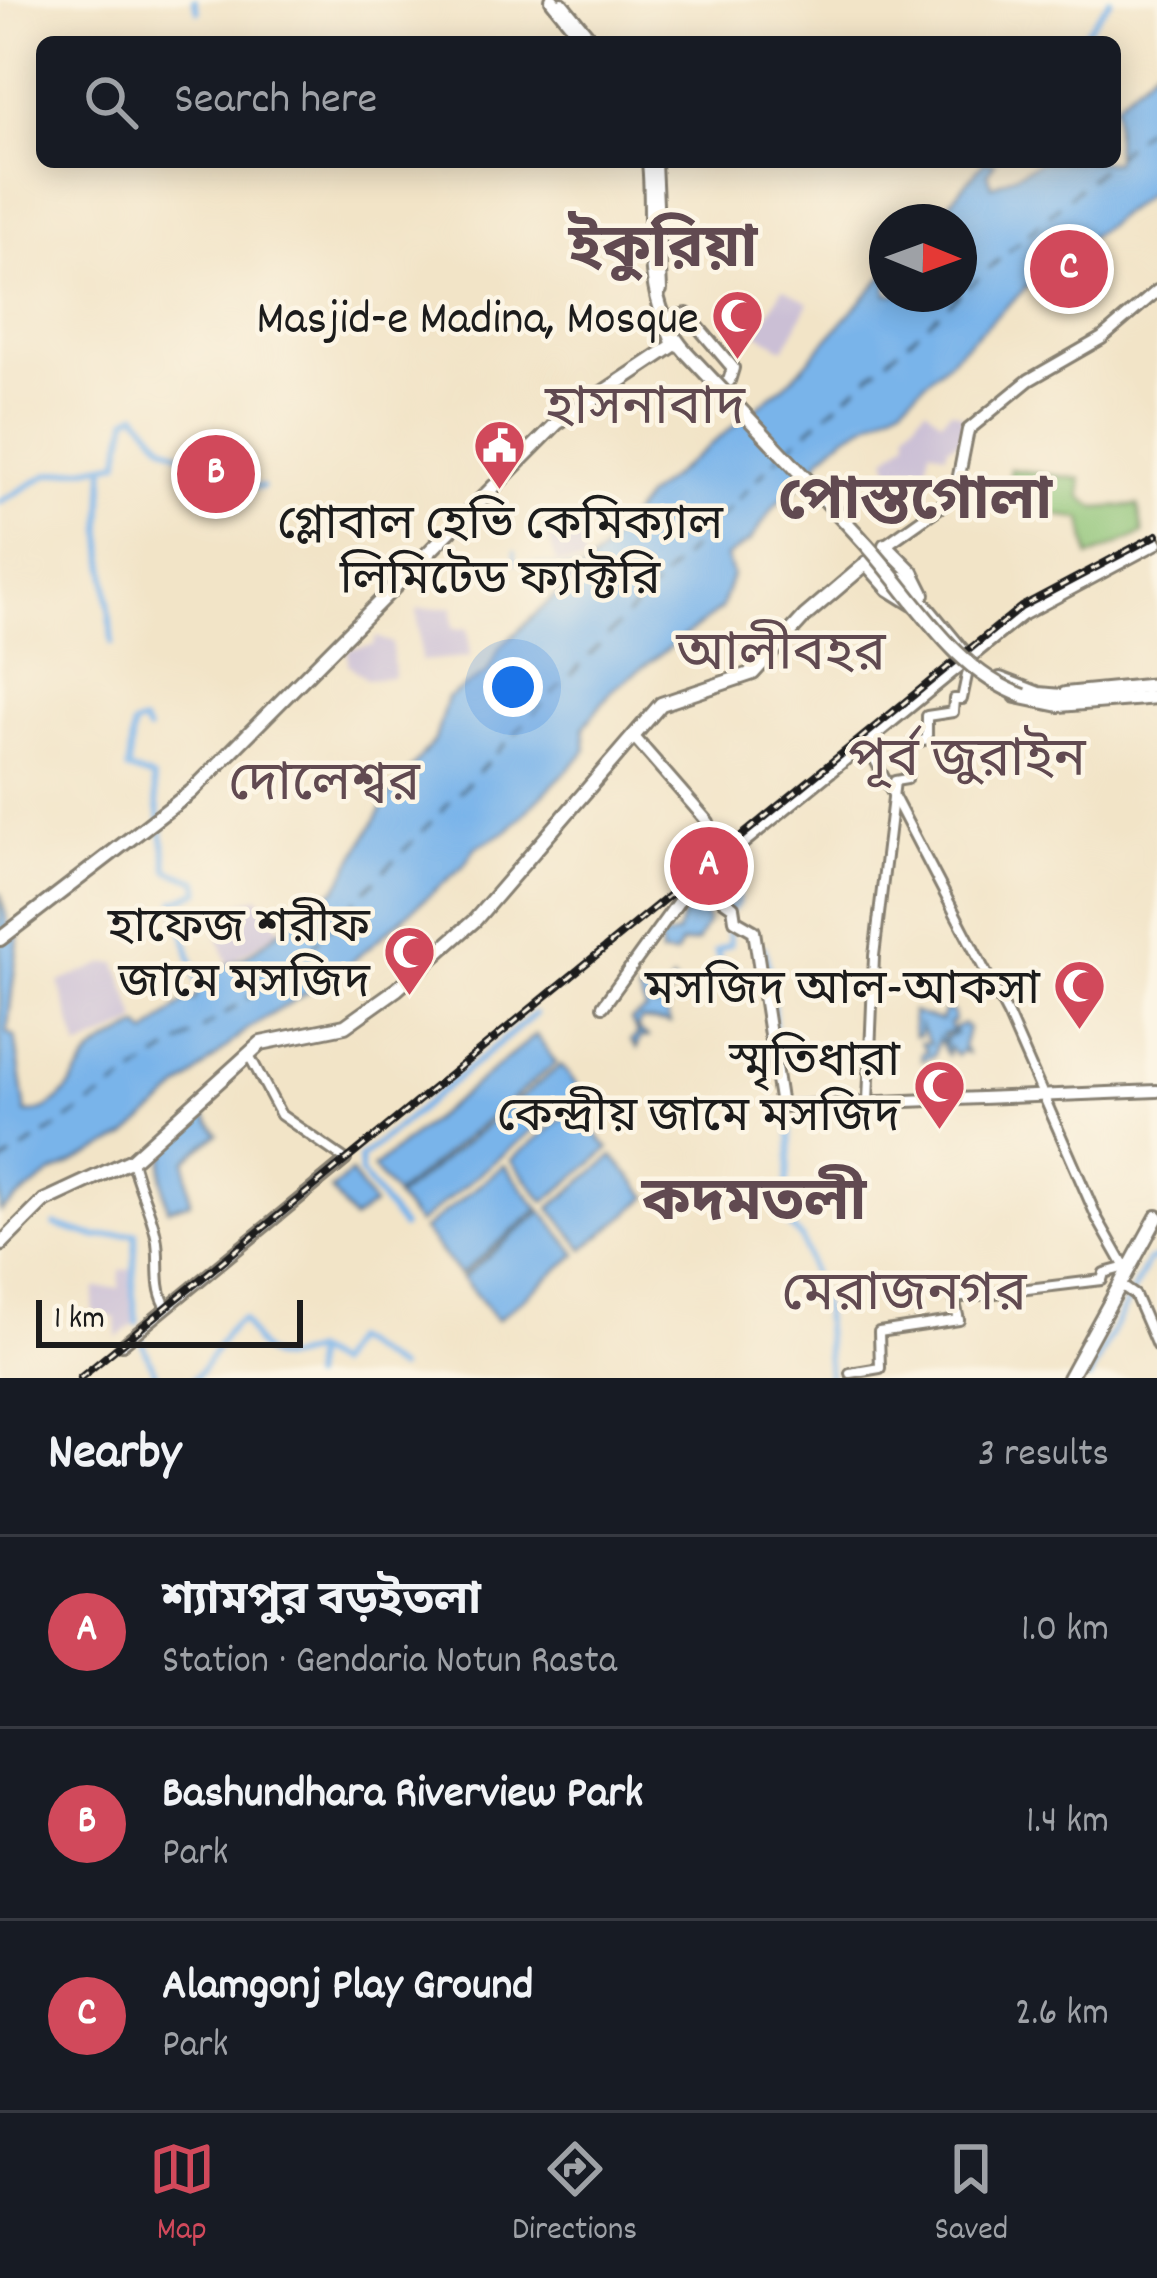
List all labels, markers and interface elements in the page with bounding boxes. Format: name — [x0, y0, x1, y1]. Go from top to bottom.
search box — [36, 36, 1121, 168]
icon: search — [78, 69, 144, 135]
text: Search here — [174, 70, 377, 134]
north arrow — [869, 204, 977, 312]
district label: ইকুরিয়া — [568, 211, 759, 297]
pin: C — [1030, 224, 1108, 314]
mosque icon: Masjid-e Madina, Mosque — [710, 287, 766, 361]
place label: Masjid-e Madina, Mosque — [256, 288, 699, 357]
district label: হাসনাবাদ — [544, 374, 746, 451]
public building icon: গ্লোবাল হেভি কেমিক্যাল লিমিটেড ফ্যাক্টরি — [472, 417, 528, 491]
pin: B — [177, 429, 255, 519]
district label: পোস্তগোলা — [778, 463, 1053, 549]
place label: গ্লোবাল হেভি কেমিক্যাল লিমিটেড ফ্যাক্টরি — [277, 494, 724, 618]
district label: আলীবহর — [675, 619, 887, 697]
your location — [483, 657, 543, 717]
district label: পূর্ব জুরাইন — [848, 724, 1087, 803]
district label: দোলেশ্বর — [228, 750, 421, 827]
pin: A — [670, 821, 748, 911]
place label: হাফেজ শরীফ জামে মসজিদ — [107, 897, 371, 1021]
mosque icon: হাফেজ শরীফ জামে মসজিদ — [381, 924, 437, 998]
mosque icon: মসজিদ আল-আকসা — [1051, 958, 1107, 1032]
place label: মসজিদ আল-আকসা — [644, 959, 1041, 1028]
place label: স্মৃতিধারা কেন্দ্রীয় জামে মসজিদ — [497, 1031, 901, 1155]
mosque icon: স্মৃতিধারা কেন্দ্রীয় জামে মসজিদ — [911, 1058, 967, 1132]
district label: কদমতলী — [641, 1164, 867, 1250]
district label: মেরাজনগর — [781, 1260, 1027, 1337]
scale bar — [36, 1294, 303, 1347]
text: 1 km — [54, 1297, 105, 1344]
text: Nearby — [48, 1420, 181, 1492]
text: 3 results — [978, 1429, 1109, 1484]
text: শ্যামপুর বড়ইতলা — [162, 1572, 481, 1636]
text: A — [76, 1604, 98, 1659]
text: 1.0 km — [1021, 1604, 1109, 1659]
text: Station · Gendaria Notun Rasta — [162, 1636, 617, 1691]
text: Bashundhara Riverview Park — [162, 1764, 643, 1828]
text: B — [78, 1796, 96, 1851]
text: 1.4 km — [1026, 1796, 1109, 1851]
text: Park — [162, 1828, 228, 1883]
text: Alamgonj Play Ground — [162, 1956, 533, 2020]
text: C — [77, 1988, 97, 2043]
text: 2.6 km — [1015, 1988, 1109, 2043]
text: Park — [162, 2020, 228, 2075]
tab: Map — [149, 2136, 215, 2255]
tab: Directions — [512, 2136, 637, 2255]
tab: Saved — [935, 2136, 1008, 2255]

